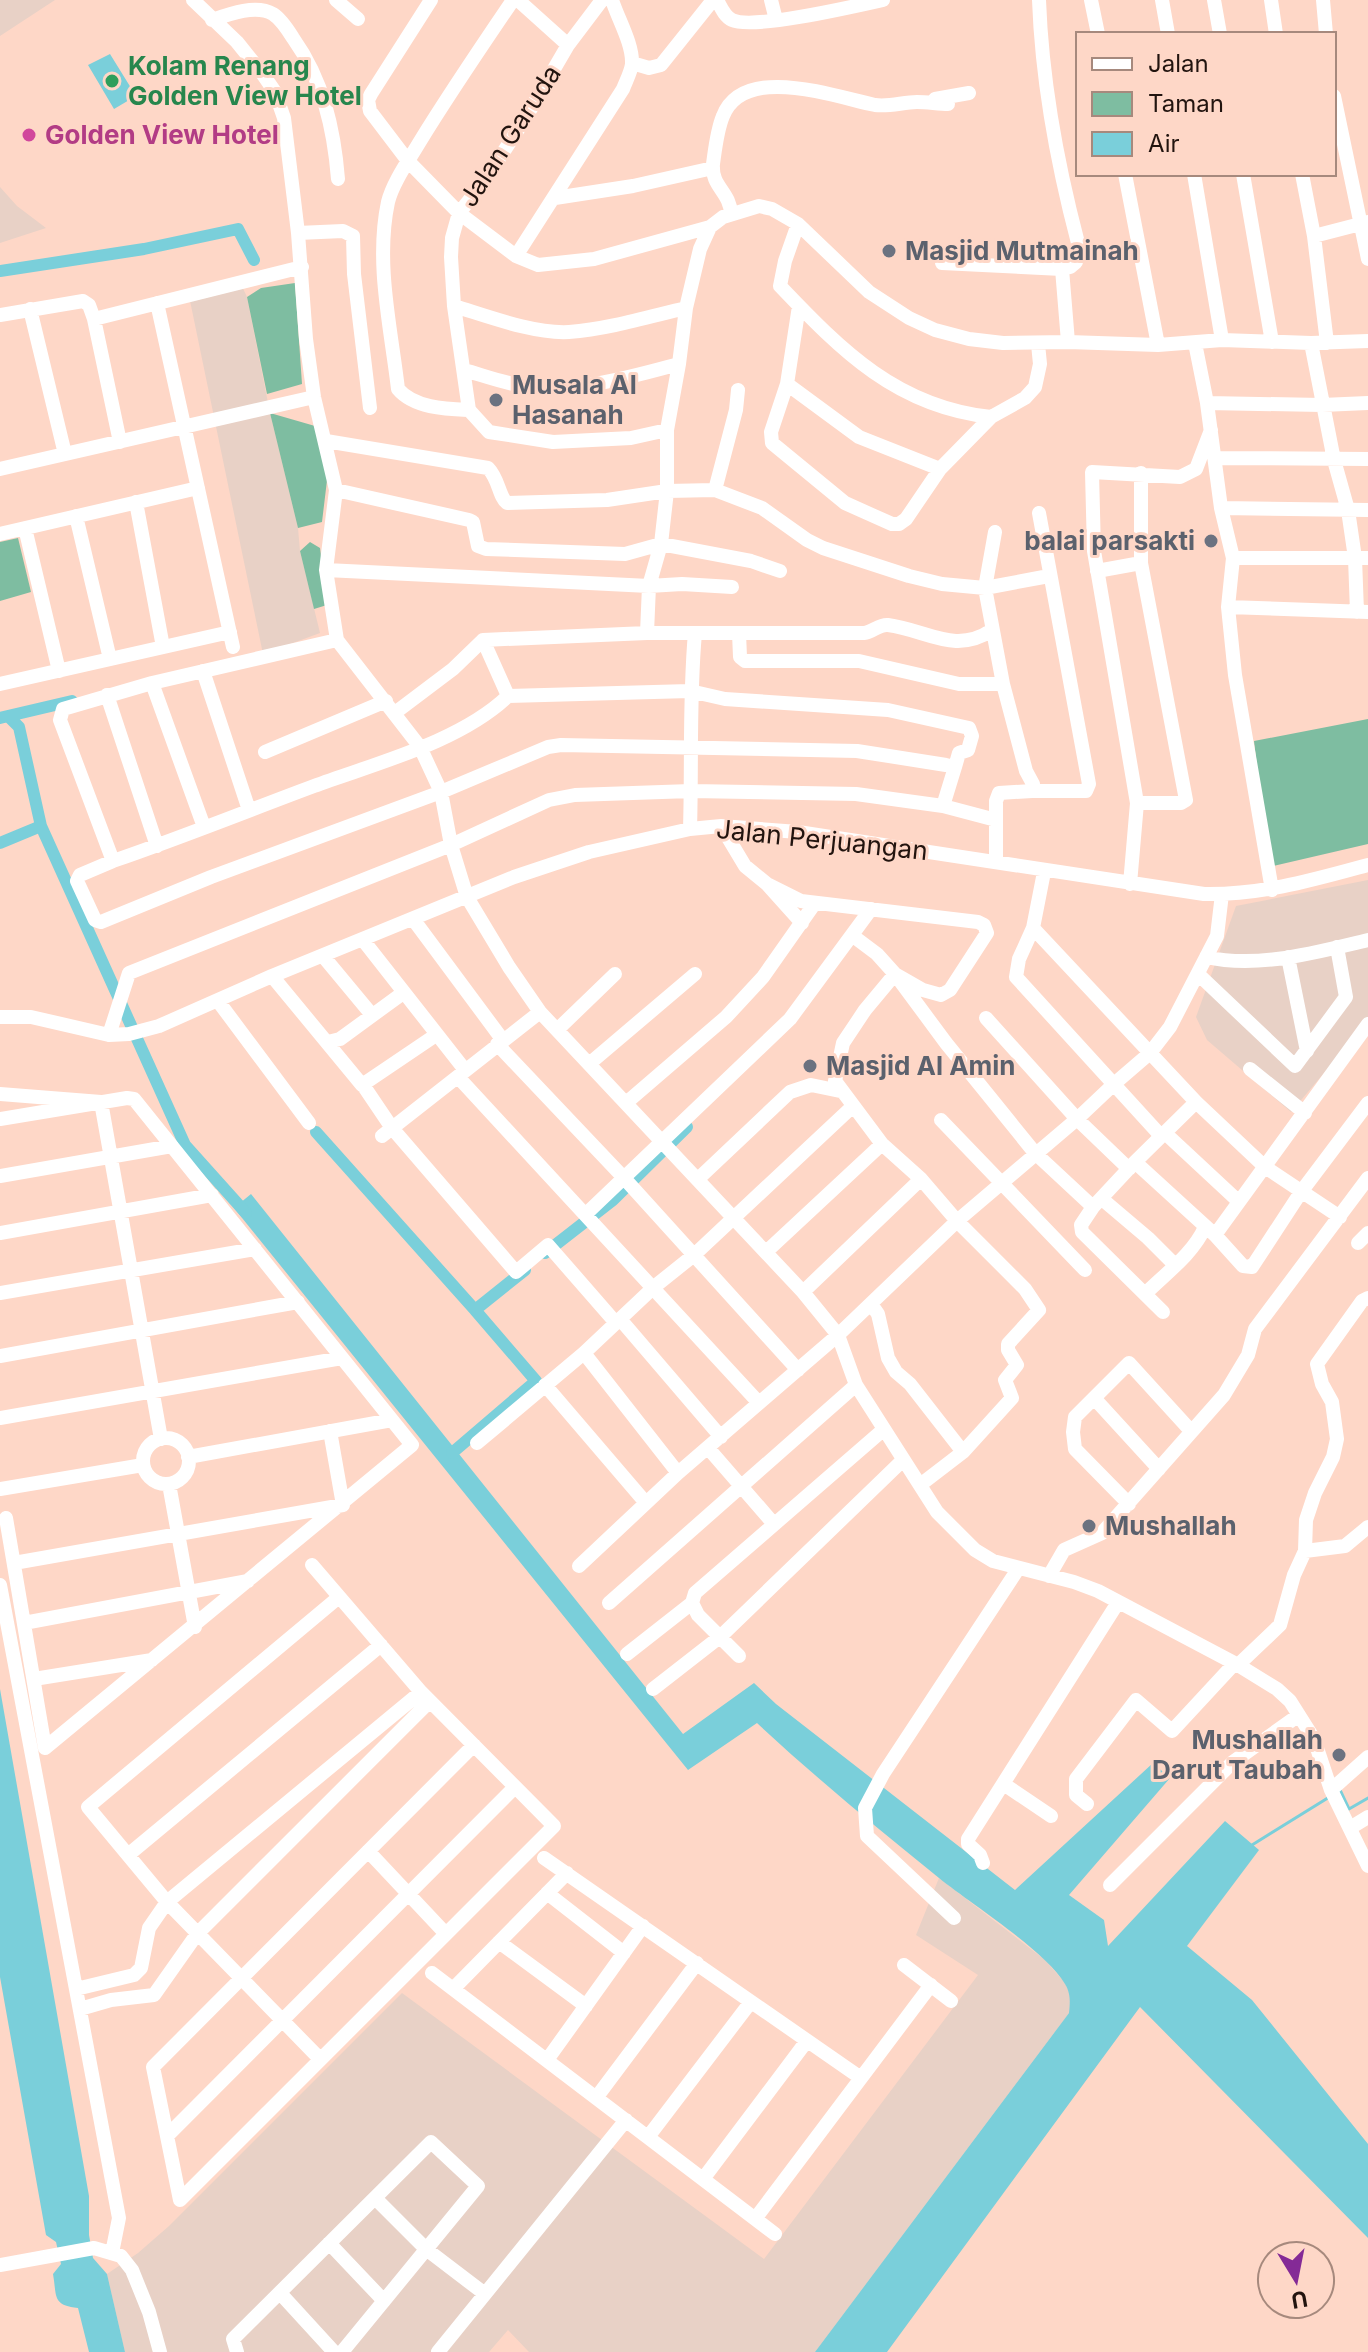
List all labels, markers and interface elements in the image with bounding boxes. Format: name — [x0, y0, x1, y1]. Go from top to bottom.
legend — [1076, 32, 1336, 176]
text: Jalan — [1148, 49, 1209, 78]
place label: Kolam Renang Golden View Hotel — [128, 50, 362, 111]
street label: Jalan Garuda — [452, 59, 567, 212]
marker: Kolam Renang Golden View Hotel — [103, 72, 121, 90]
text: Taman — [1148, 89, 1224, 118]
place label: Golden View Hotel — [45, 119, 279, 150]
marker: Golden View Hotel — [20, 126, 38, 144]
text: Air — [1148, 129, 1180, 158]
place label: Masjid Mutmainah — [905, 235, 1139, 266]
marker: Masjid Mutmainah — [880, 242, 898, 260]
place label: Musala Al Hasanah — [512, 369, 637, 430]
marker: Musala Al Hasanah — [487, 391, 505, 409]
place label: balai parsakti — [1024, 525, 1195, 556]
marker: balai parsakti — [1202, 532, 1220, 550]
street label: Jalan Perjuangan — [715, 813, 929, 866]
place label: Masjid Al Amin — [826, 1050, 1016, 1081]
marker: Masjid Al Amin — [801, 1057, 819, 1075]
place label: Mushallah — [1105, 1510, 1237, 1541]
marker: Mushallah — [1080, 1517, 1098, 1535]
place label: Mushallah Darut Taubah — [1152, 1724, 1323, 1785]
marker: Mushallah Darut Taubah — [1330, 1746, 1348, 1764]
north arrow — [1256, 2240, 1336, 2320]
text: U — [1289, 2285, 1310, 2314]

